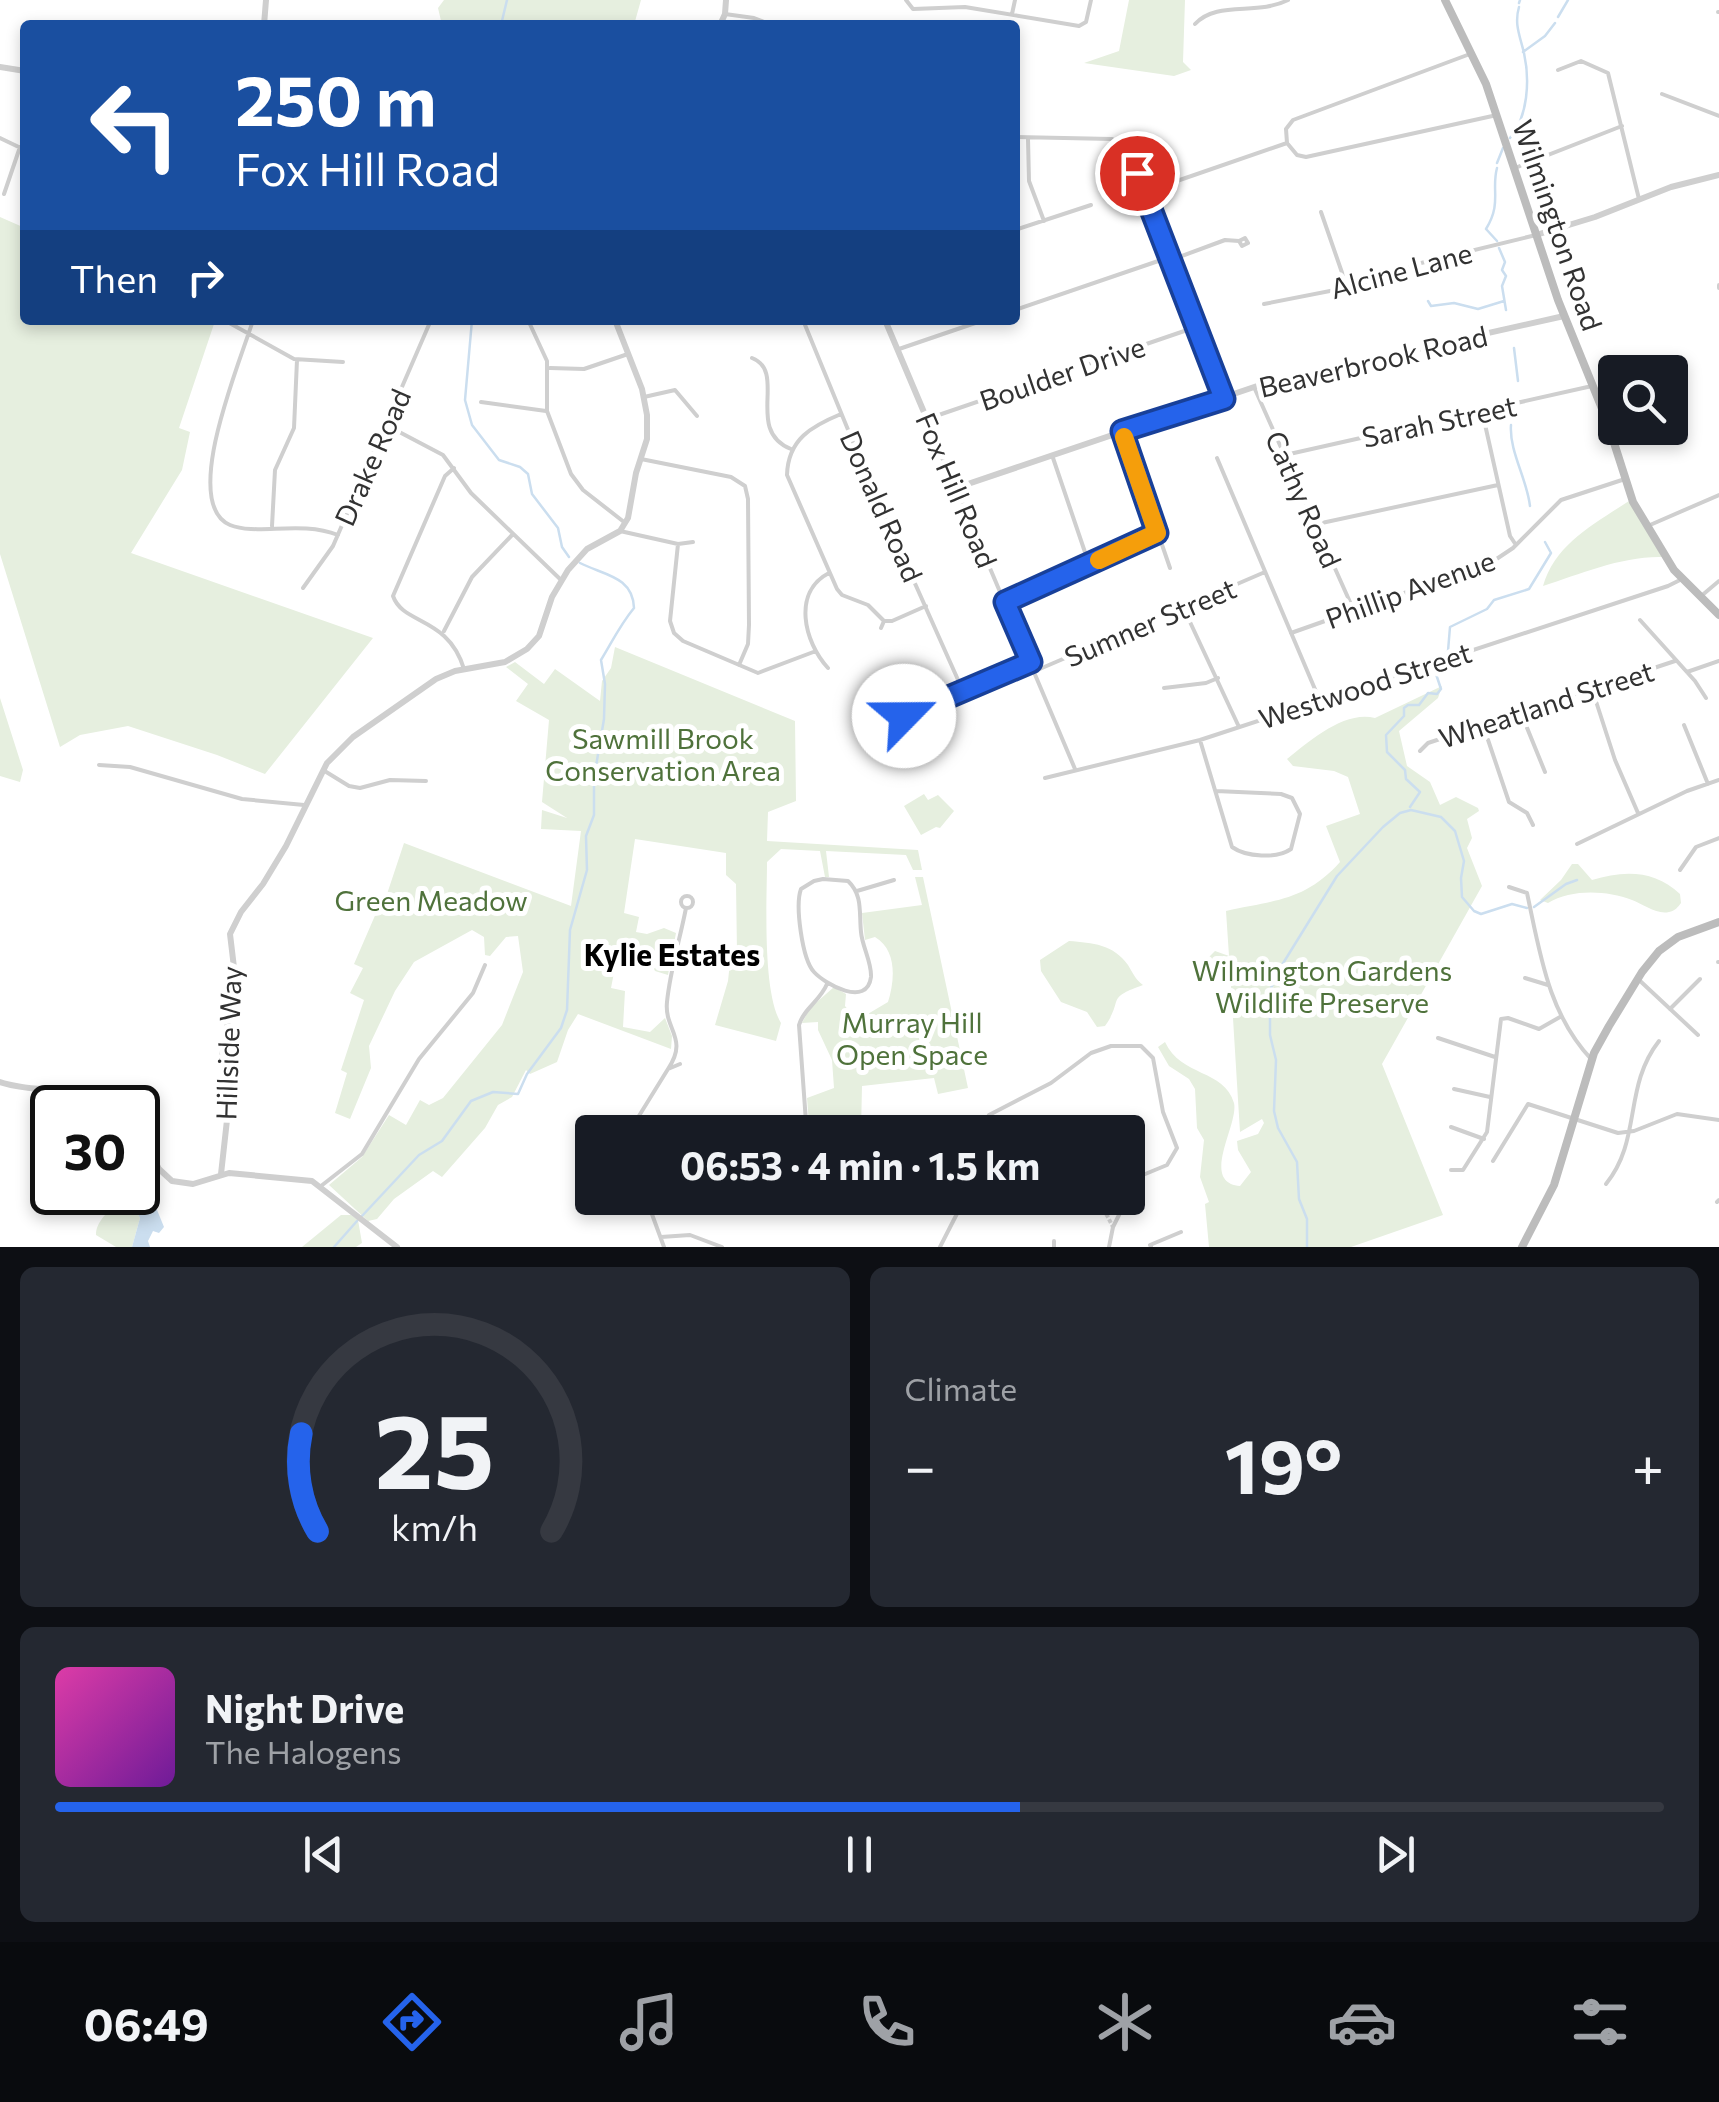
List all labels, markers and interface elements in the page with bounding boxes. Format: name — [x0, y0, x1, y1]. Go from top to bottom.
text: 250 m — [235, 55, 437, 140]
icon: left — [70, 60, 200, 190]
street label: Wilmington Road — [1506, 115, 1610, 335]
pin — [1095, 131, 1180, 216]
text: Fox Hill Road — [235, 140, 500, 195]
icon: arrive — [1110, 146, 1165, 201]
street label: Alcine Lane — [1327, 235, 1475, 305]
icon: right — [178, 250, 233, 305]
text: Then — [70, 254, 158, 301]
street label: Beaverbrook Road — [1255, 318, 1491, 404]
street label: Boulder Drive — [975, 329, 1149, 417]
map controls — [1598, 355, 1688, 445]
button: search — [1598, 355, 1688, 445]
street label: Drake Road — [327, 383, 417, 531]
street label: Sarah Street — [1359, 388, 1519, 454]
street label: Fox Hill Road — [909, 407, 1005, 573]
street label: Donald Road — [834, 425, 930, 587]
street label: Cathy Road — [1259, 425, 1349, 573]
street label: Phillip Avenue — [1321, 543, 1499, 635]
street label: Sumner Street — [1059, 571, 1241, 673]
street label: Westwood Street — [1254, 635, 1476, 735]
street label: Wheatland Street — [1434, 653, 1658, 755]
position arrow — [852, 664, 956, 768]
park label: Sawmill Brook Conservation Area — [545, 721, 781, 787]
park label: Green Meadow — [334, 883, 528, 917]
district label: Kylie Estates — [584, 935, 760, 972]
park label: Wilmington Gardens Wildlife Preserve — [1192, 953, 1452, 1019]
street label: Hillside Way — [208, 965, 248, 1121]
park label: Murray Hill Open Space — [836, 1005, 988, 1071]
speed limit sign: 30 — [30, 1085, 160, 1215]
text: 06:53 · 4 min · 1.5 km — [680, 1141, 1040, 1188]
text: Climate — [905, 1368, 1017, 1408]
text: 25 — [375, 1383, 495, 1510]
text: 19° — [1225, 1418, 1343, 1509]
text: − — [905, 1431, 936, 1498]
text: + — [1632, 1431, 1664, 1498]
text: km/h — [391, 1505, 478, 1548]
text: Night Drive — [205, 1684, 404, 1731]
text: The Halogens — [205, 1731, 402, 1771]
icon: previous — [296, 1827, 351, 1882]
icon: pause — [832, 1827, 887, 1882]
icon: next — [1368, 1827, 1423, 1882]
icon: directions — [377, 1987, 447, 2057]
icon: music — [614, 1987, 684, 2057]
icon: phone — [852, 1987, 922, 2057]
icon: climate — [1090, 1987, 1160, 2057]
icon: car — [1327, 1987, 1397, 2057]
icon: filters — [1565, 1987, 1635, 2057]
text: 06:49 — [84, 1995, 209, 2050]

